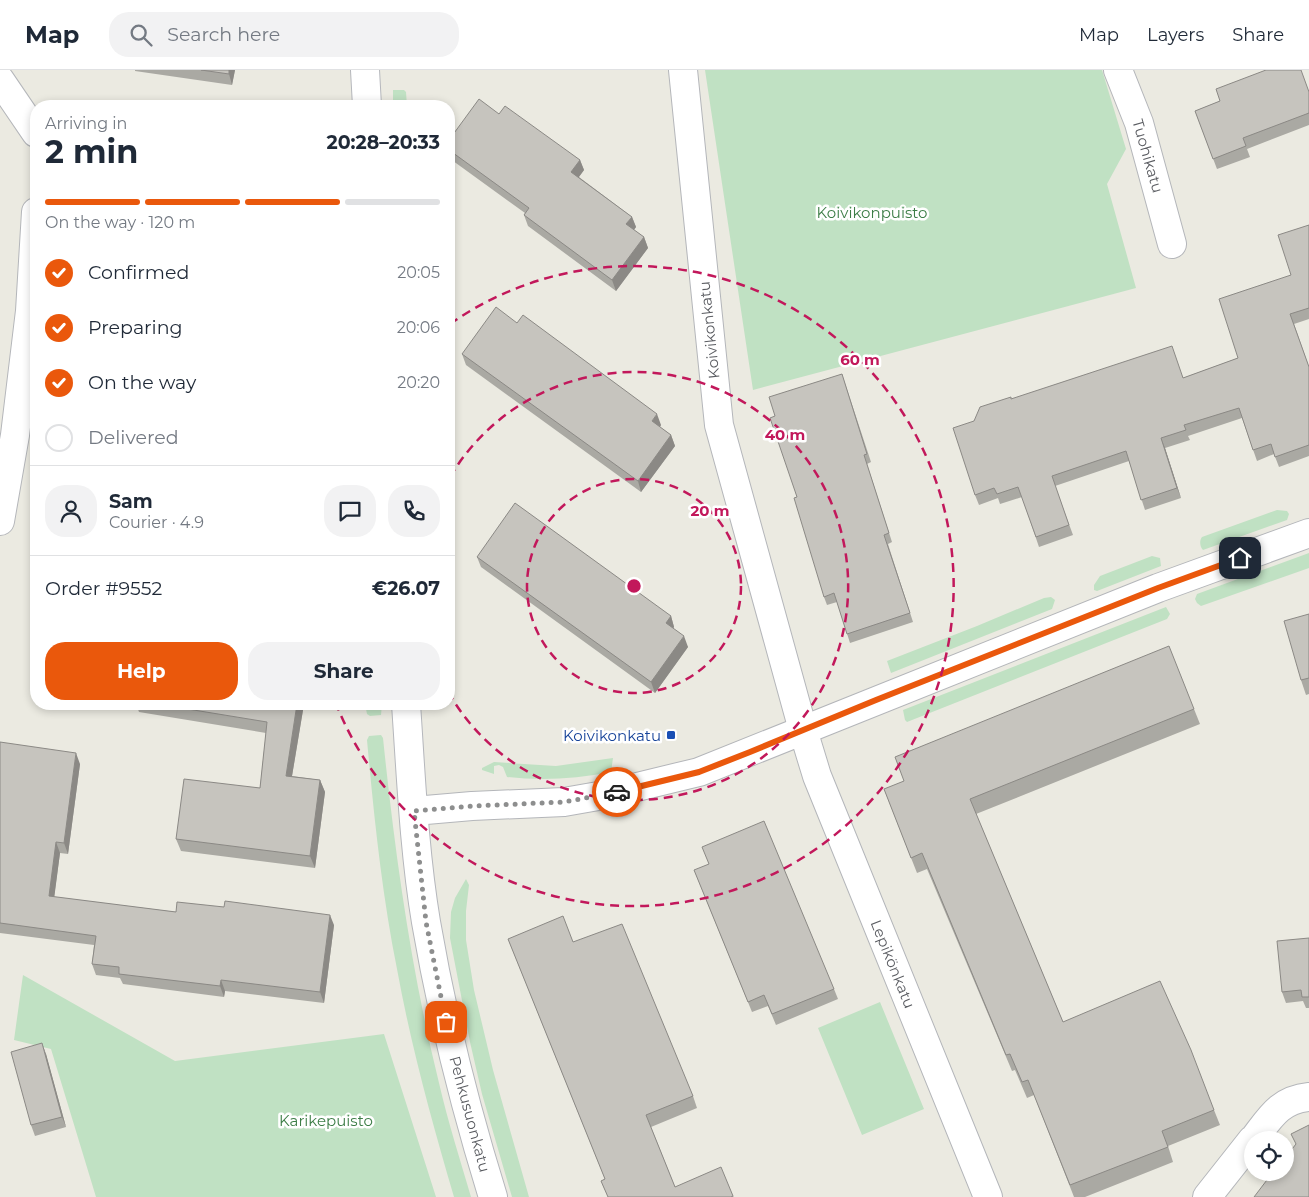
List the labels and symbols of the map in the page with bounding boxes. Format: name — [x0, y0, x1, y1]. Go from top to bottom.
street label: Tuohikatu — [1128, 117, 1168, 195]
park label: Koivikonpuisto — [817, 203, 927, 222]
street label: Koivikonkatu — [694, 280, 724, 380]
text: 60 m — [840, 350, 880, 369]
text: 40 m — [765, 425, 805, 444]
text: 20 m — [690, 501, 730, 520]
pin — [1219, 537, 1261, 579]
centre of rings — [625, 577, 643, 595]
place label: Koivikonkatu — [563, 726, 661, 745]
marker: Koivikonkatu — [665, 729, 677, 741]
courier — [592, 767, 642, 817]
street label: Lepikönkatu — [867, 917, 919, 1011]
pin — [425, 1001, 467, 1043]
street label: Pehkusuonkatu — [445, 1054, 495, 1174]
park label: Karikepuisto — [279, 1111, 373, 1130]

